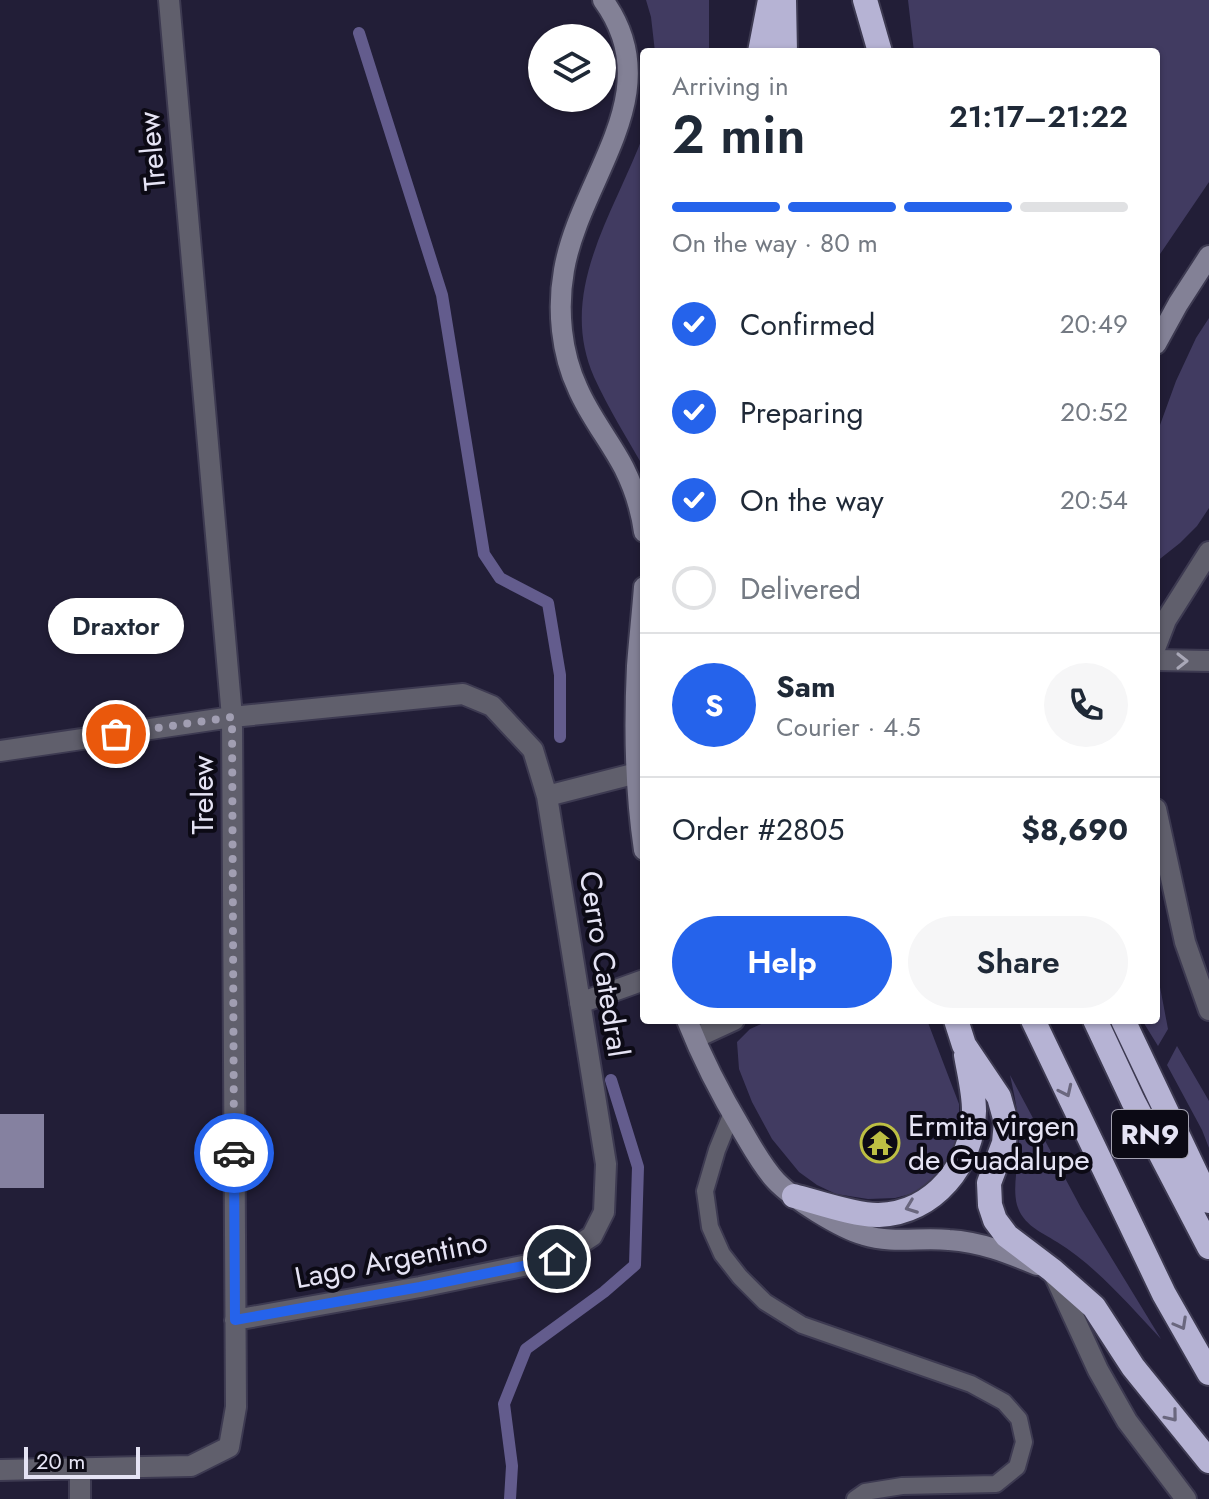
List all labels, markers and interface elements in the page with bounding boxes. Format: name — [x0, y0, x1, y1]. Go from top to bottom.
map controls — [528, 24, 616, 112]
button: layers — [528, 24, 616, 112]
text: Arriving in — [672, 67, 789, 105]
text: 21:17–21:22 — [949, 95, 1128, 138]
text: 2 min — [672, 97, 805, 173]
street label: Trelew — [127, 109, 176, 192]
text: On the way · 80 m — [672, 224, 878, 262]
icon: check — [672, 302, 716, 346]
text: Confirmed — [740, 303, 875, 346]
text: 20:49 — [1060, 305, 1128, 343]
icon: check — [672, 390, 716, 434]
text: Preparing — [740, 391, 864, 434]
text: 20:52 — [1060, 393, 1128, 431]
icon: check — [672, 478, 716, 522]
text: On the way — [740, 479, 884, 522]
text: 20:54 — [1060, 481, 1128, 519]
text: Delivered — [740, 567, 861, 610]
callout: Draxtor — [48, 598, 184, 654]
text: Draxtor — [72, 607, 160, 645]
one-way arrow — [1177, 652, 1189, 669]
button: phone — [1044, 663, 1128, 747]
text: Sam — [776, 665, 836, 708]
text: S — [705, 684, 723, 727]
pin — [82, 700, 150, 768]
text: Courier · 4.5 — [776, 708, 921, 746]
icon: bag — [94, 712, 138, 756]
street label: Trelew — [181, 755, 224, 835]
text: Order #2805 — [672, 808, 844, 851]
text: $8,690 — [1021, 808, 1128, 851]
street label: Cerro Catedral — [569, 868, 640, 1060]
button: Help — [672, 916, 892, 1008]
button: Share — [908, 916, 1128, 1008]
one-way arrow — [1056, 1082, 1072, 1097]
place label: Ermita virgen de Guadalupe — [908, 1104, 1090, 1181]
road number: RN9 — [1112, 1110, 1188, 1158]
courier — [194, 1113, 274, 1193]
temple icon: Ermita virgen de Guadalupe — [859, 1122, 901, 1164]
icon: car — [212, 1131, 256, 1175]
one-way arrow — [905, 1197, 919, 1214]
street label: Lago Argentino — [291, 1220, 491, 1299]
pin — [523, 1225, 591, 1293]
icon: home — [535, 1237, 579, 1281]
one-way arrow — [1171, 1315, 1187, 1330]
one-way arrow — [1162, 1407, 1177, 1421]
scale bar — [24, 1443, 140, 1479]
text: 20 m — [36, 1445, 85, 1477]

